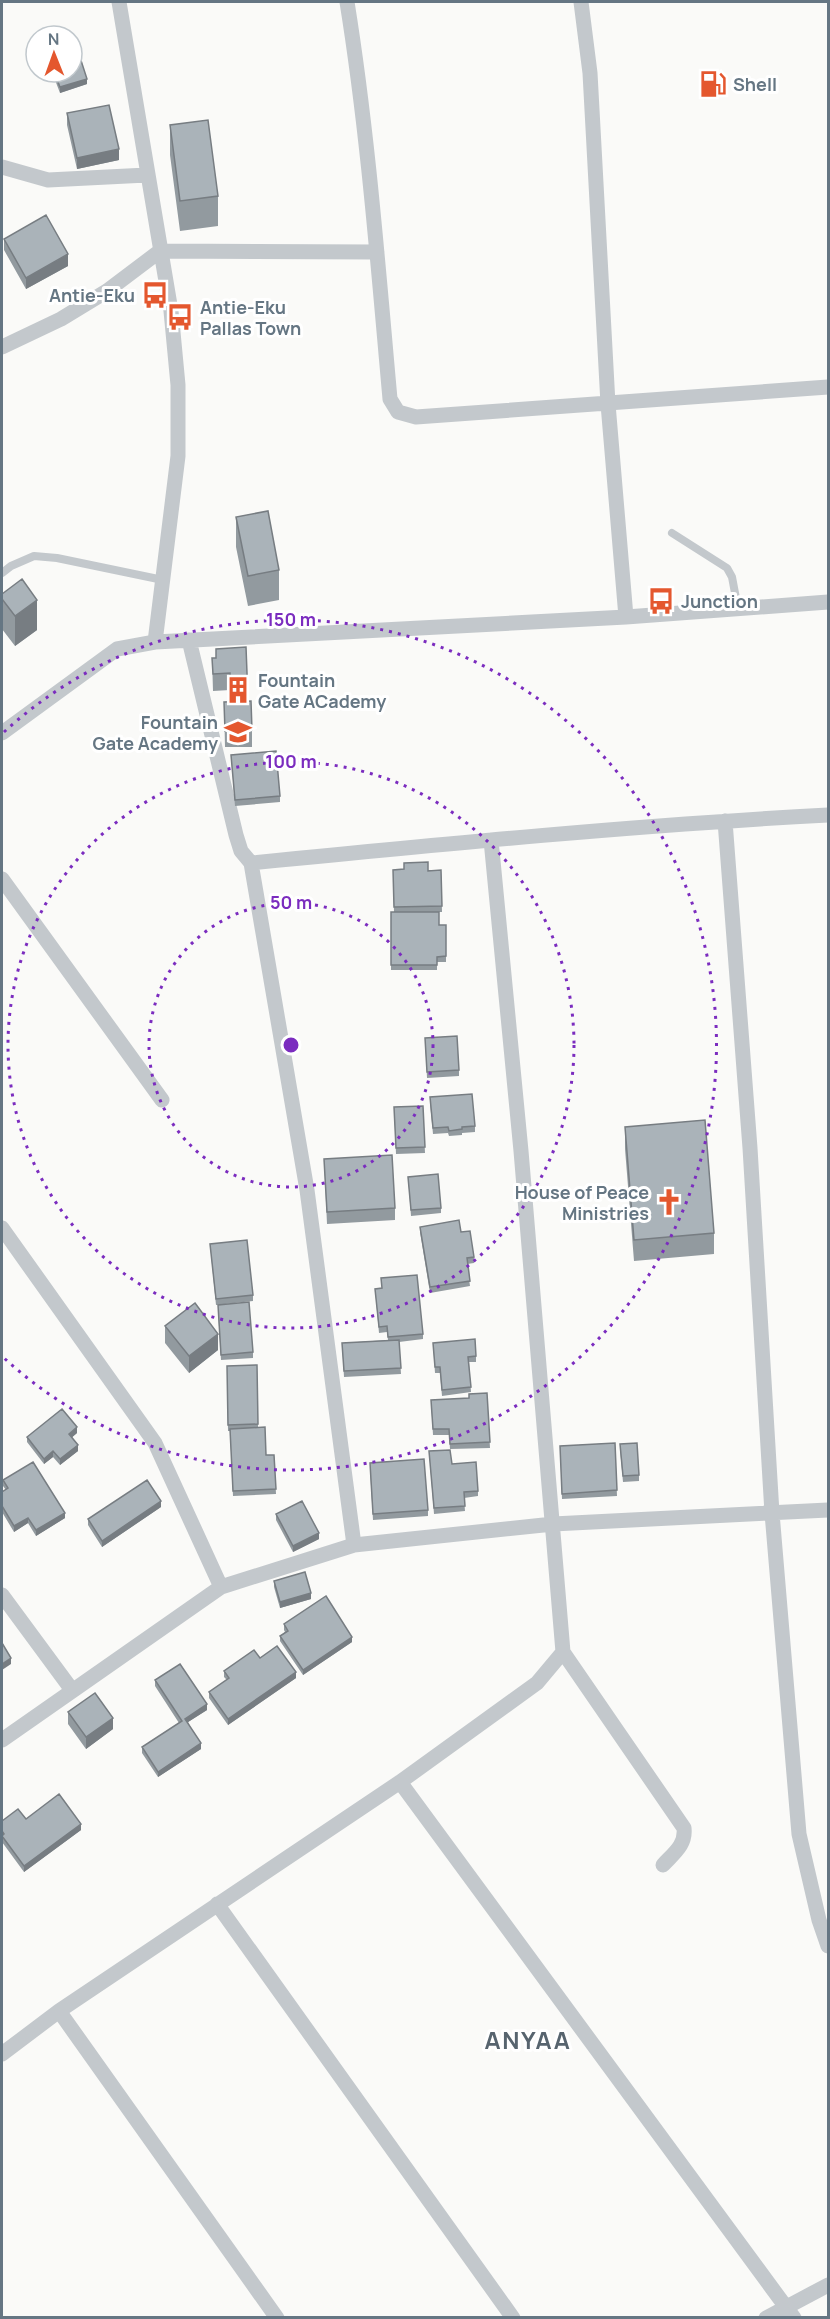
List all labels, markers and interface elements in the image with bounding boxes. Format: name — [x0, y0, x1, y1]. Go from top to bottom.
north arrow — [24, 24, 84, 84]
text: N — [48, 28, 60, 50]
fuel station icon: Shell — [698, 69, 728, 99]
place label: Shell — [733, 72, 777, 96]
bus stop icon: Antie-Eku — [140, 280, 170, 310]
place label: Antie-Eku — [49, 283, 135, 307]
place label: Antie-Eku Pallas Town — [200, 295, 301, 340]
bus stop icon: Antie-Eku Pallas Town — [165, 302, 195, 332]
bus stop icon: Junction — [646, 586, 676, 616]
place label: Junction — [681, 589, 758, 613]
text: 150 m — [266, 607, 316, 631]
place label: Fountain Gate ACademy — [258, 668, 386, 713]
building icon: Fountain Gate ACademy — [223, 675, 253, 705]
place label: Fountain Gate Academy — [93, 710, 218, 755]
school or university icon: Fountain Gate Academy — [223, 717, 253, 747]
text: 100 m — [265, 749, 317, 773]
text: 50 m — [270, 890, 312, 914]
centre of rings — [281, 1035, 301, 1055]
place label: House of Peace Ministries — [515, 1180, 649, 1225]
church icon: House of Peace Ministries — [654, 1187, 684, 1217]
district label: ANYAA — [485, 2023, 571, 2056]

